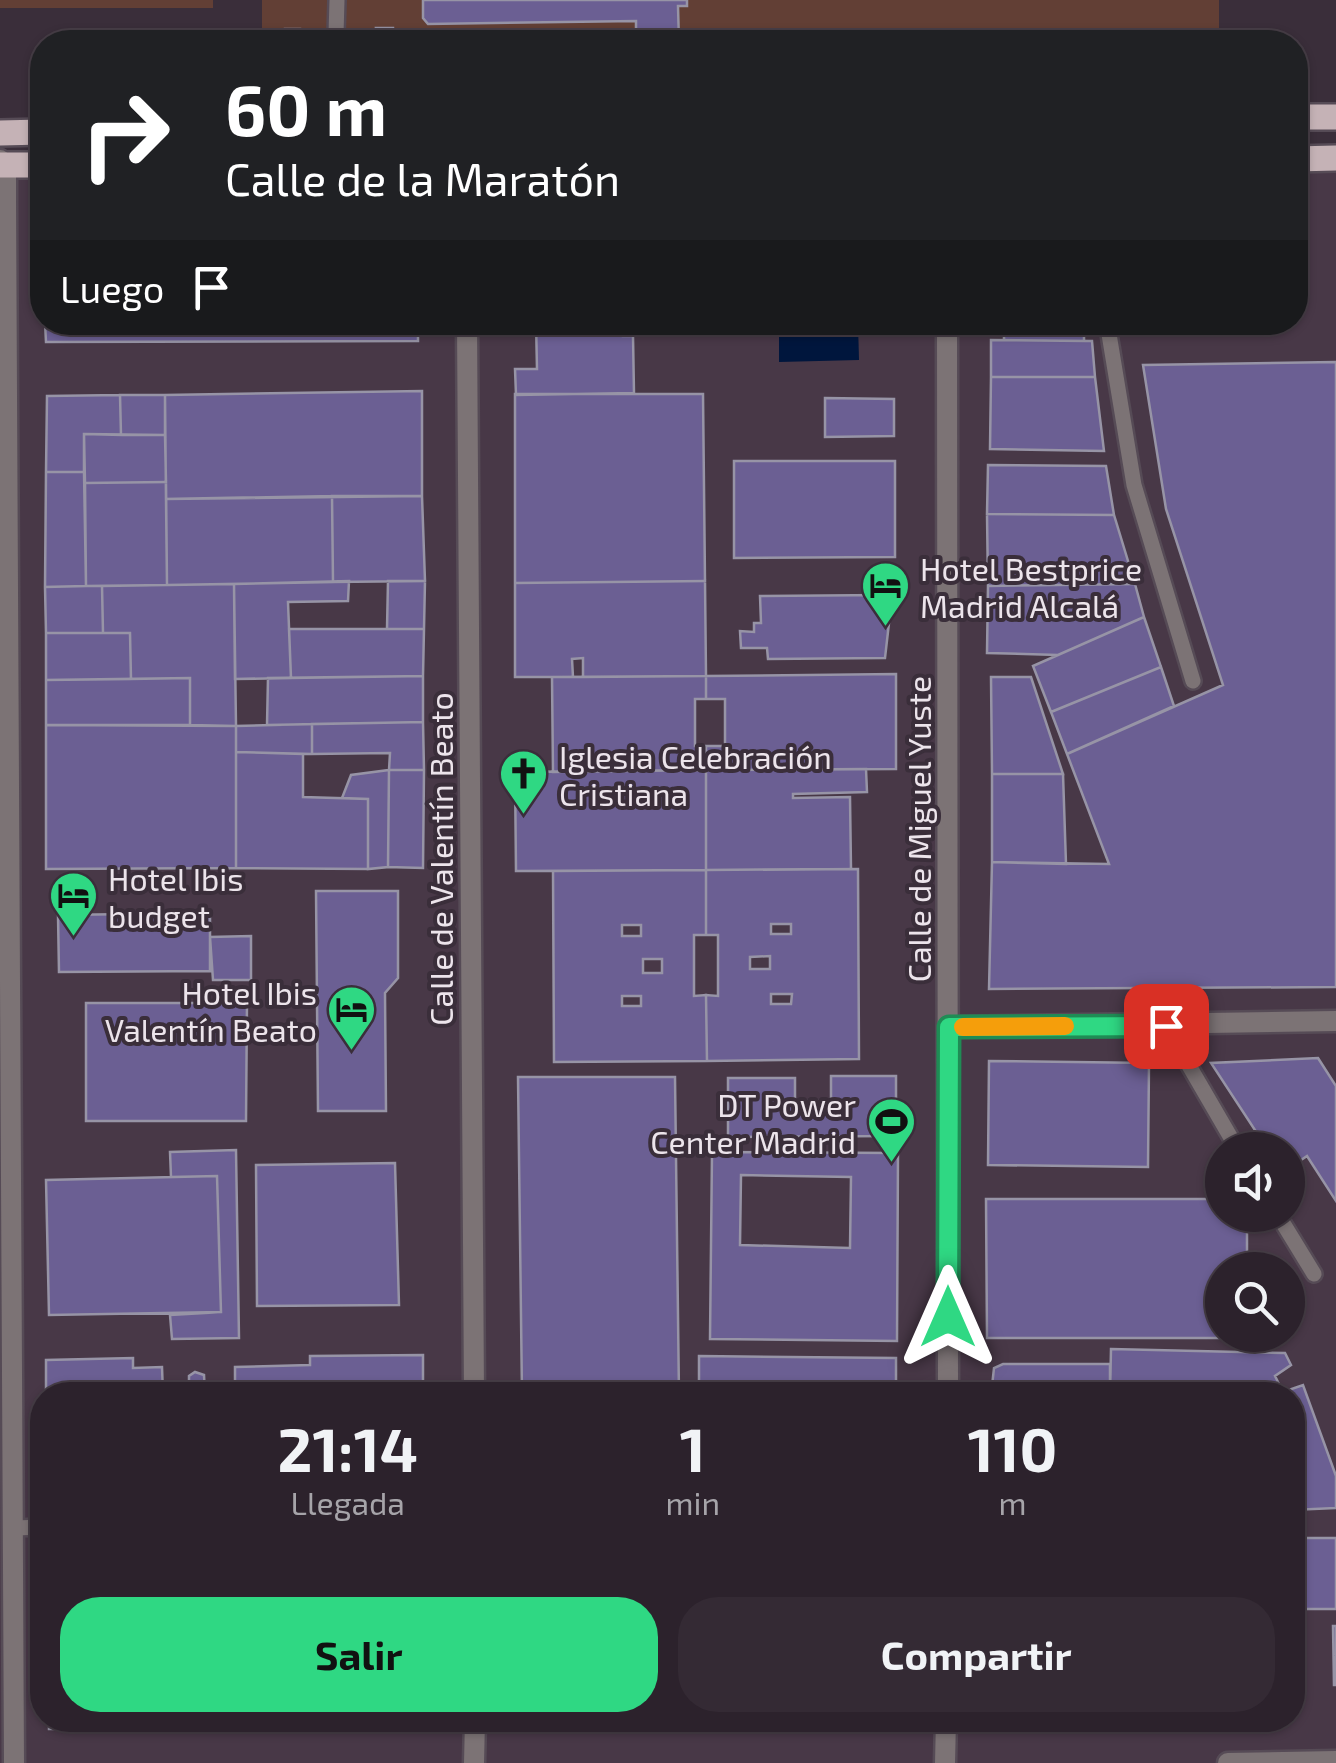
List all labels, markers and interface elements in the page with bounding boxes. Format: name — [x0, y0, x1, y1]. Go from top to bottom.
text: 60 m — [225, 66, 387, 150]
icon: right — [60, 70, 190, 200]
text: Calle de la Maratón — [225, 151, 620, 205]
icon: arrive — [184, 260, 239, 315]
text: Luego — [60, 265, 164, 311]
place label: Hotel Bestprice Madrid Alcalá — [920, 549, 1142, 624]
hotel icon: Hotel Bestprice Madrid Alcalá — [859, 560, 911, 628]
street label: Calle de Miguel Yuste — [899, 676, 937, 982]
street label: Calle de Valentín Beato — [421, 692, 459, 1026]
place label: Iglesia Celebración Cristiana — [559, 737, 832, 812]
church icon: Iglesia Celebración Cristiana — [498, 748, 550, 816]
place label: Hotel Ibis budget — [108, 859, 244, 934]
hotel icon: Hotel Ibis budget — [47, 870, 99, 938]
place label: Hotel Ibis Valentín Beato — [105, 973, 317, 1048]
hotel icon: Hotel Ibis Valentín Beato — [326, 984, 378, 1052]
pin — [1124, 984, 1209, 1069]
icon: arrive — [1139, 999, 1194, 1054]
place label: DT Power Center Madrid — [650, 1085, 856, 1160]
sports icon: DT Power Center Madrid — [865, 1096, 917, 1164]
map controls — [1205, 1132, 1305, 1352]
button: sound — [1205, 1132, 1305, 1232]
button: search — [1205, 1252, 1305, 1352]
position arrow — [896, 1265, 1000, 1369]
text: 21:14 — [278, 1412, 418, 1484]
text: 1 — [680, 1412, 706, 1484]
text: 110 — [968, 1412, 1057, 1484]
text: Llegada — [291, 1483, 405, 1521]
text: min — [666, 1483, 720, 1521]
text: m — [999, 1483, 1027, 1521]
button: Salir — [60, 1597, 658, 1712]
button: Compartir — [678, 1597, 1275, 1712]

